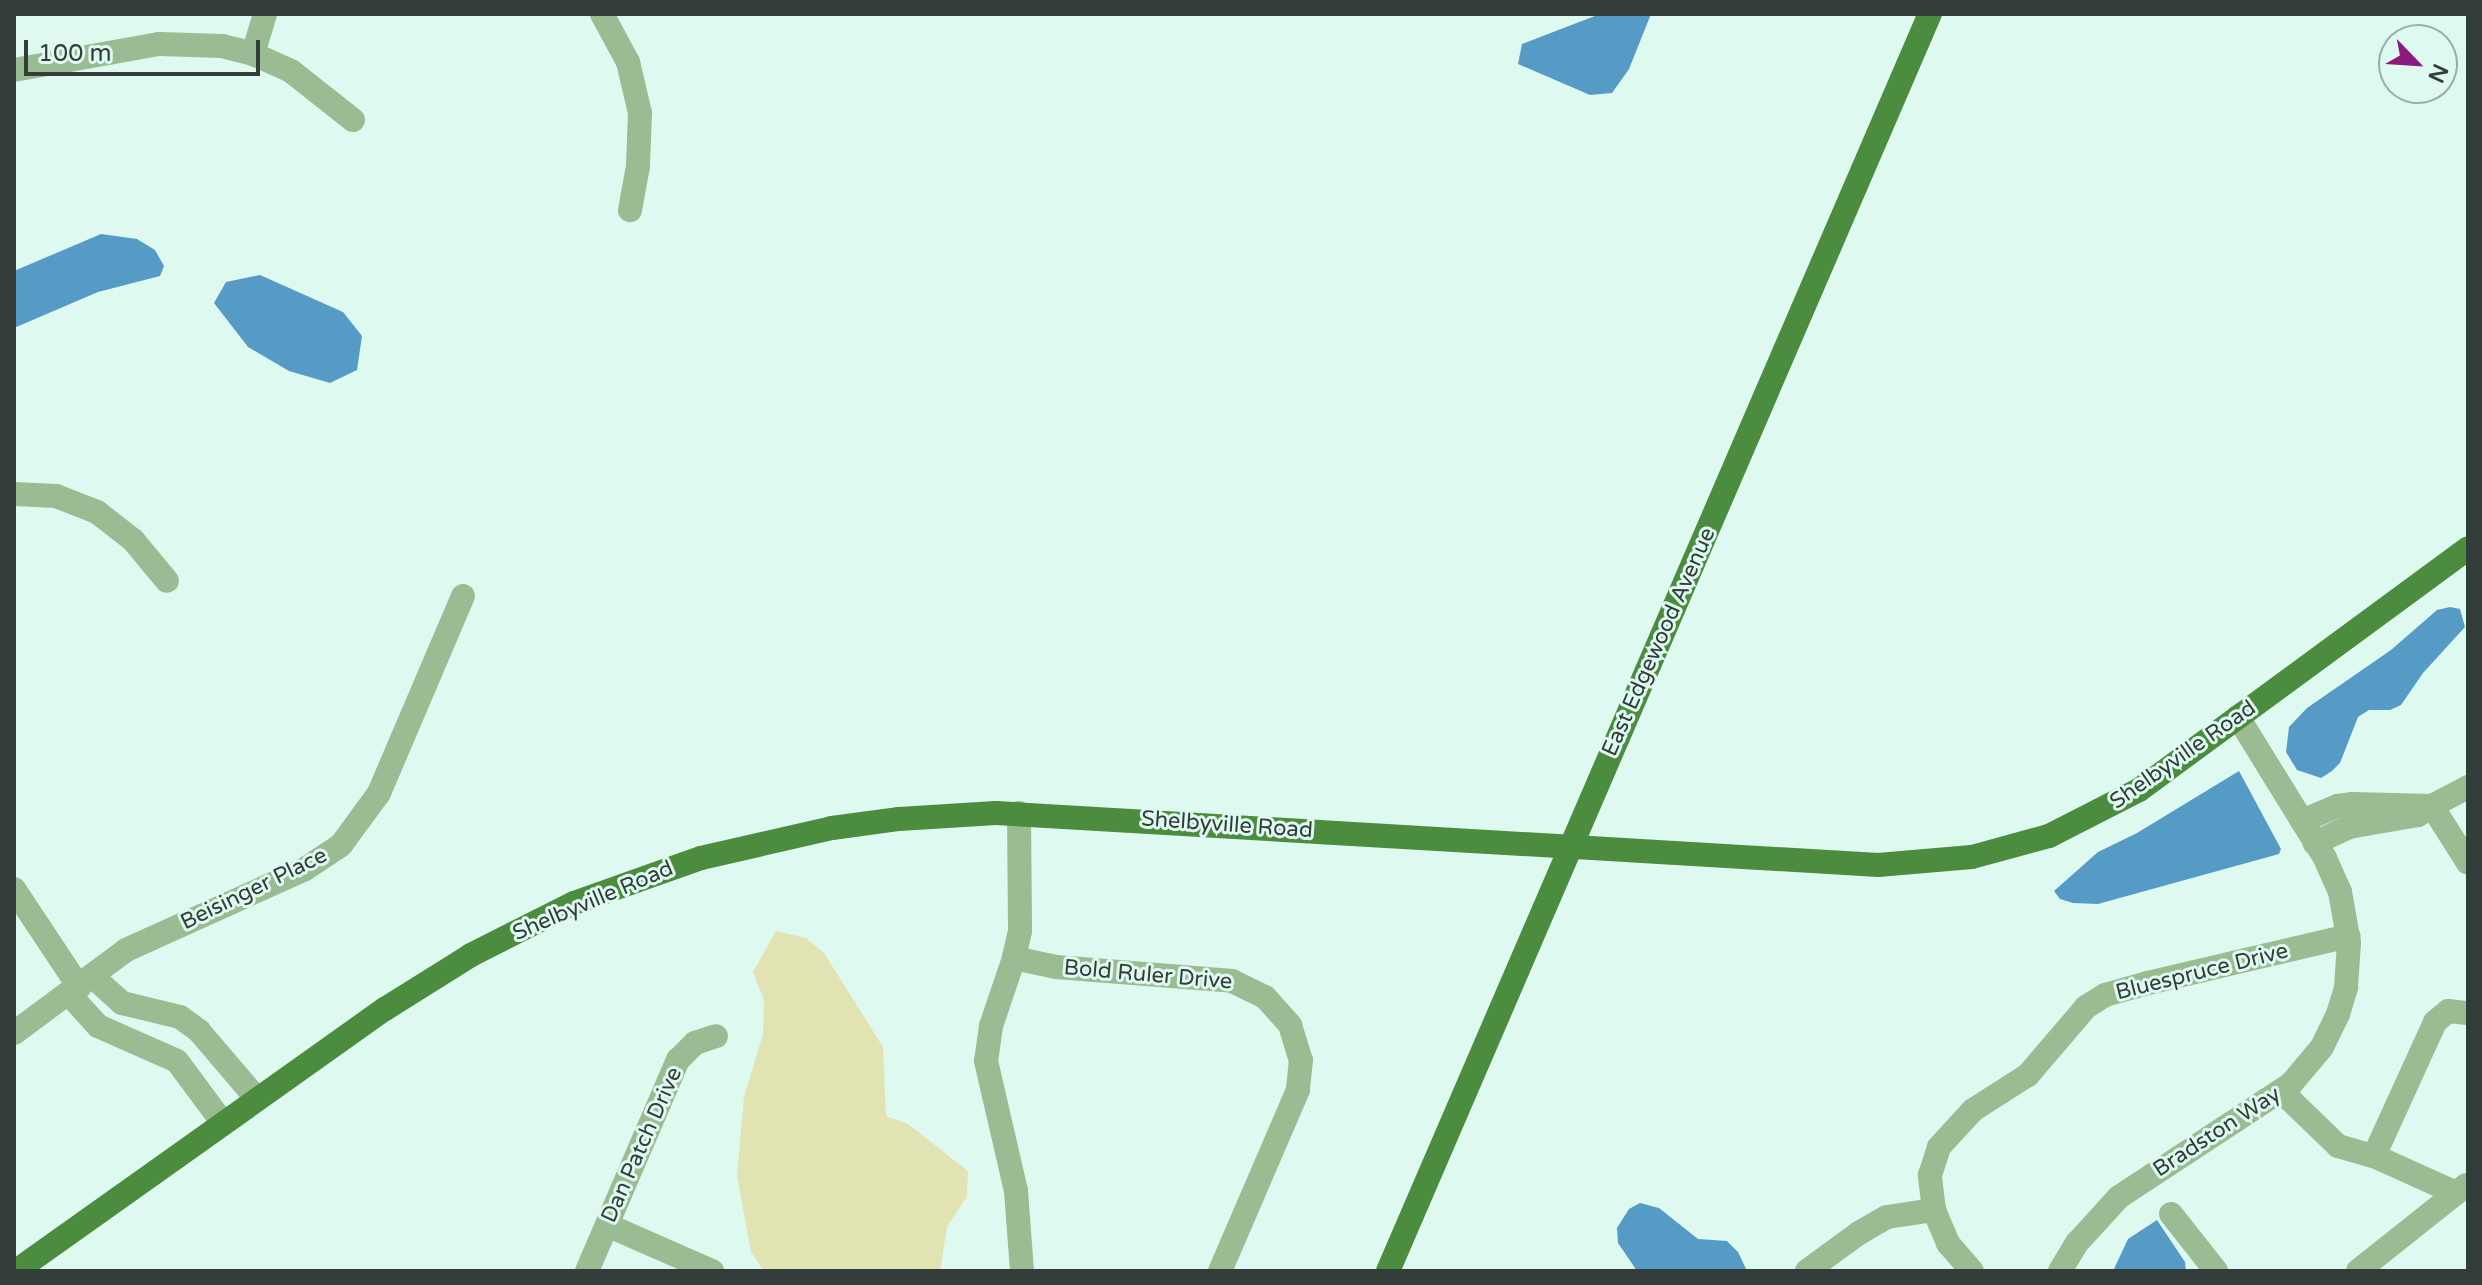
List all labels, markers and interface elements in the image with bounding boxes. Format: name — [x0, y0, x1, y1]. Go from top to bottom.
scale bar — [28, 24, 264, 74]
north arrow — [2378, 24, 2458, 104]
text: 100 m — [38, 39, 112, 68]
text: N — [2422, 60, 2453, 87]
street label: East Edgewood Avenue — [1597, 524, 1721, 760]
street label: Shelbyville Road — [2105, 695, 2261, 815]
street label: Shelbyville Road — [1140, 806, 1314, 844]
street label: Beisinger Place — [177, 842, 331, 936]
street label: Shelbyville Road — [509, 855, 677, 947]
street label: Bluespruce Drive — [2113, 938, 2291, 1006]
street label: Bold Ruler Drive — [1063, 954, 1233, 996]
street label: Dan Patch Drive — [596, 1063, 688, 1227]
street label: Bradston Way — [2148, 1081, 2286, 1183]

